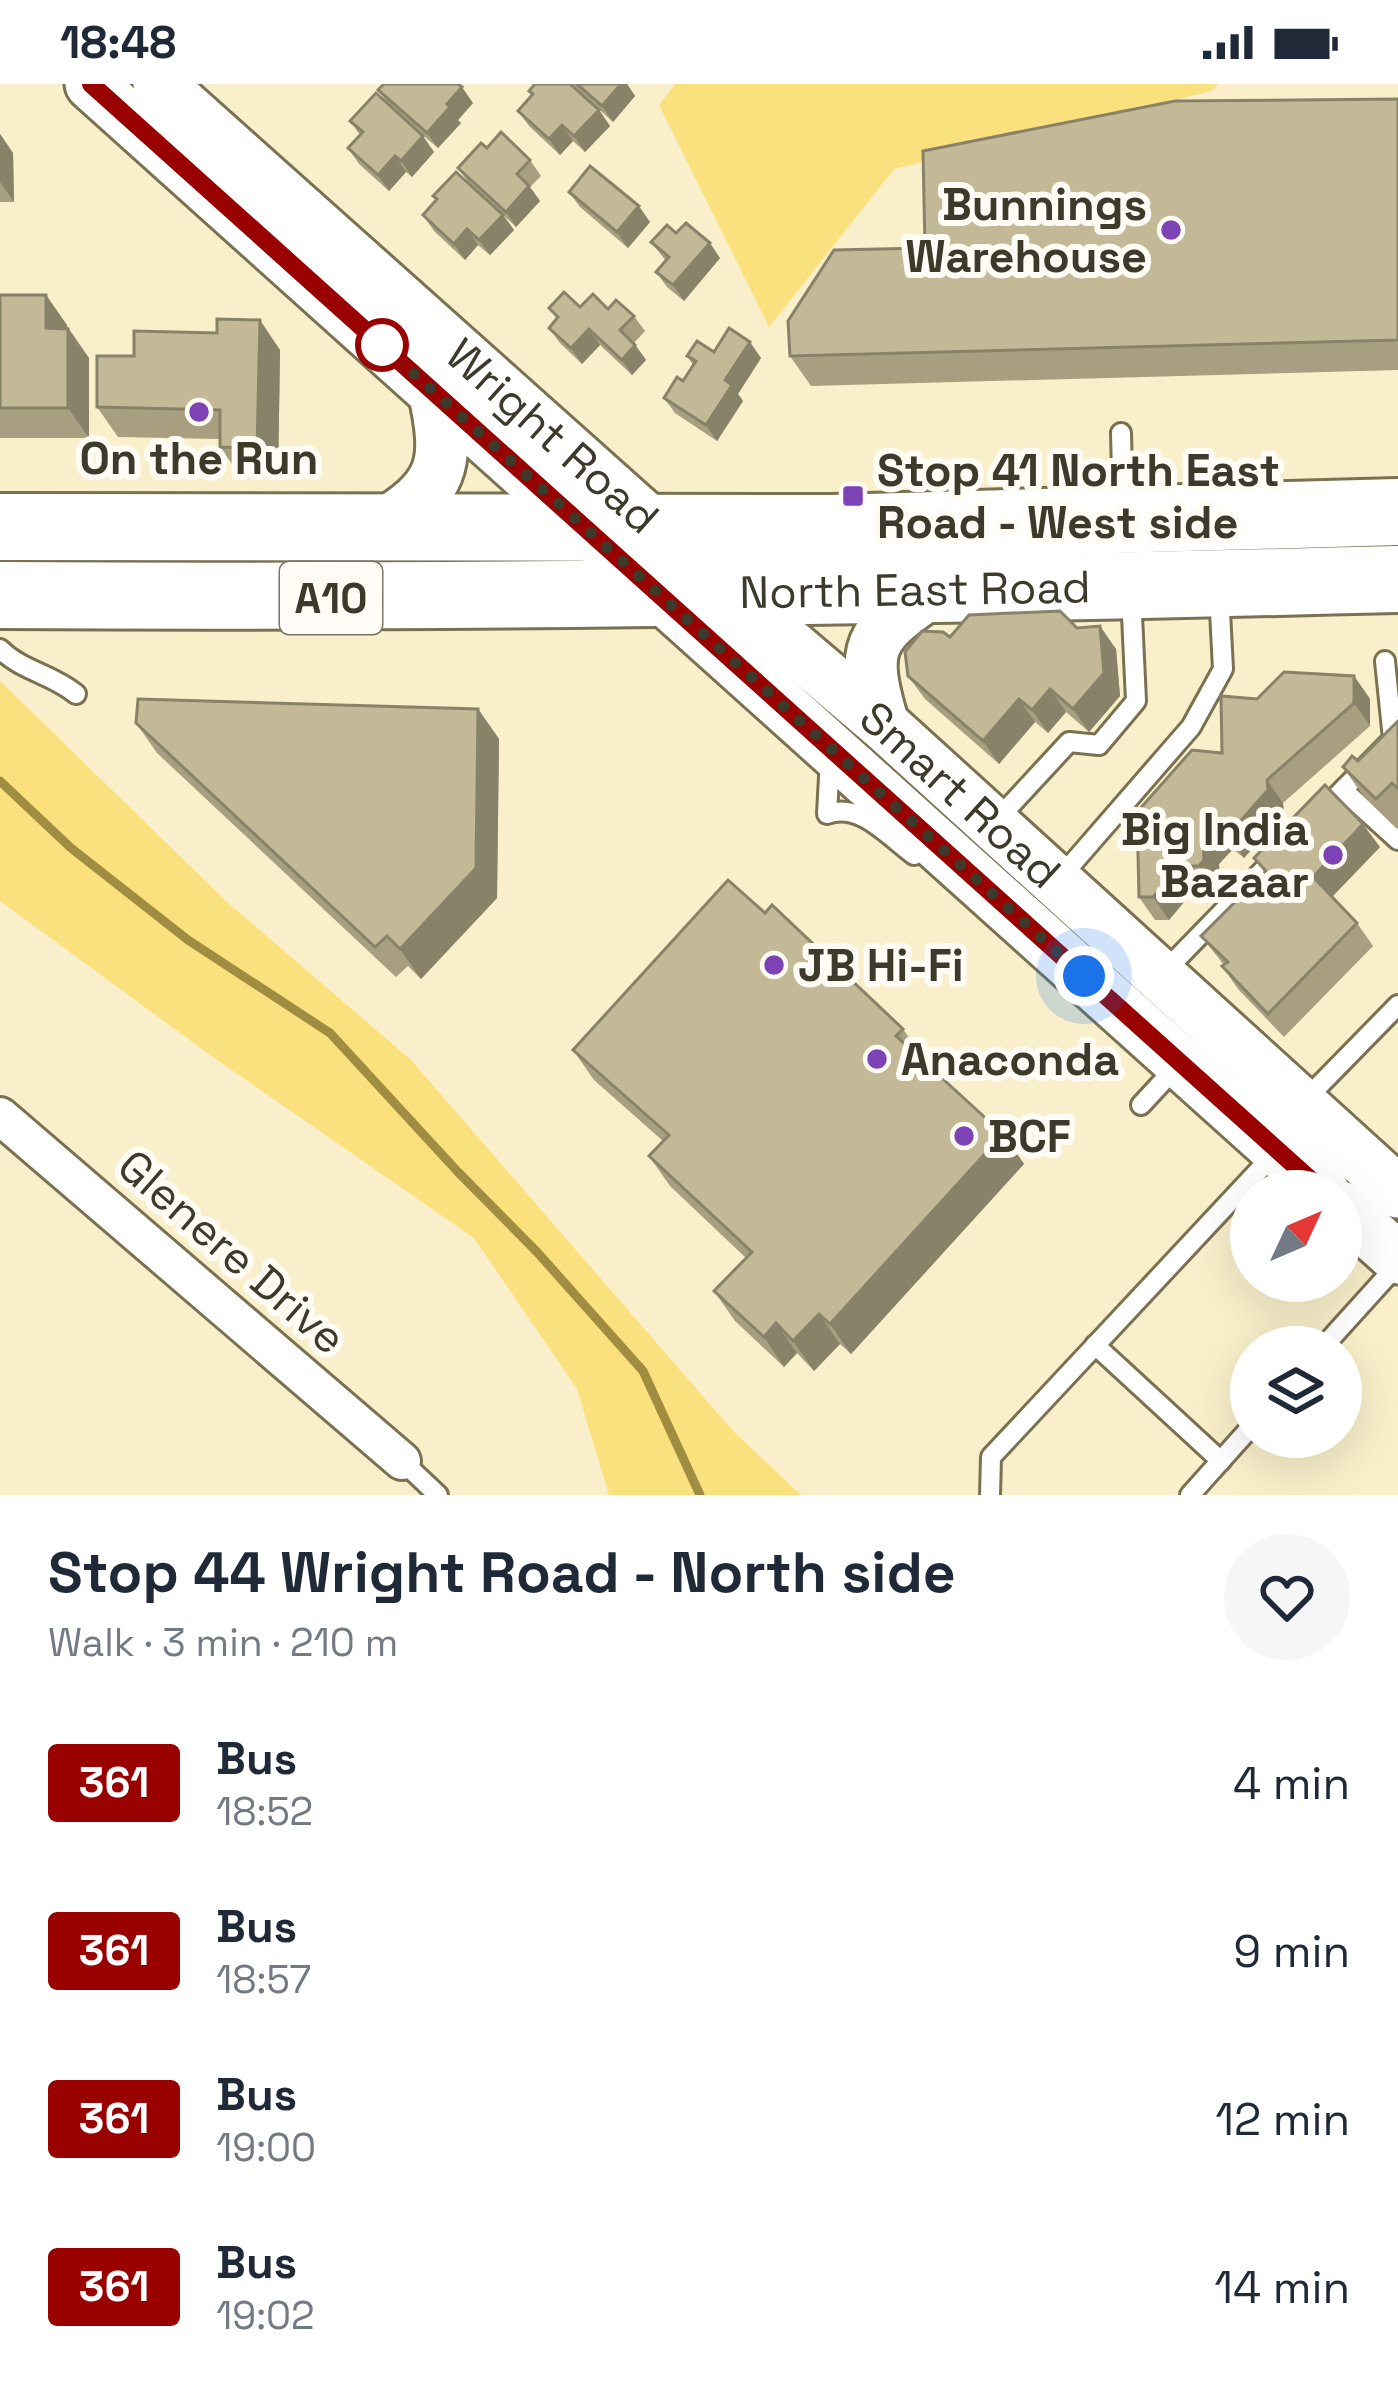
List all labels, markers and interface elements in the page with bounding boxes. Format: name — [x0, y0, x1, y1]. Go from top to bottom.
text: 18:48 — [60, 14, 176, 71]
place label: Bunnings Warehouse — [905, 176, 1147, 285]
marker: Bunnings Warehouse — [1158, 217, 1184, 243]
unlabelled marker — [357, 320, 407, 370]
street label: Wright Road — [435, 326, 671, 546]
marker: On the Run — [186, 399, 212, 425]
place label: On the Run — [79, 430, 319, 487]
place label: Stop 41 North East Road - West side — [877, 442, 1280, 551]
marker: Stop 41 North East Road - West side — [840, 483, 866, 509]
street label: North East Road — [739, 558, 1091, 621]
road number: A10 — [280, 562, 382, 634]
street label: Smart Road — [848, 688, 1073, 900]
place label: Big India Bazaar — [1121, 801, 1309, 910]
marker: Big India Bazaar — [1320, 842, 1346, 868]
place label: JB Hi-Fi — [798, 937, 964, 994]
your location — [1054, 946, 1114, 1006]
marker: JB Hi-Fi — [761, 952, 787, 978]
place label: Anaconda — [901, 1031, 1119, 1088]
marker: Anaconda — [864, 1046, 890, 1072]
place label: BCF — [988, 1108, 1071, 1165]
marker: BCF — [951, 1123, 977, 1149]
street label: Glenere Drive — [106, 1137, 358, 1367]
north arrow — [1230, 1170, 1362, 1302]
map controls — [1230, 1170, 1362, 1458]
button: layers — [1230, 1326, 1362, 1458]
button: heart — [1224, 1534, 1350, 1660]
text: Stop 44 Wright Road - North side — [48, 1536, 956, 1609]
text: Walk · 3 min · 210 m — [48, 1618, 398, 1667]
text: Bus — [216, 1730, 297, 1787]
text: 4 min — [1233, 1755, 1350, 1812]
text: 361 — [79, 1756, 149, 1809]
text: 18:52 — [216, 1787, 313, 1836]
text: Bus — [216, 1898, 297, 1955]
text: 9 min — [1234, 1923, 1350, 1980]
text: 361 — [79, 1924, 149, 1977]
text: 18:57 — [216, 1955, 311, 2004]
text: Bus — [216, 2066, 297, 2123]
text: 12 min — [1215, 2091, 1350, 2148]
text: 361 — [79, 2092, 149, 2145]
text: 19:00 — [216, 2123, 316, 2172]
text: Bus — [216, 2234, 297, 2291]
text: 14 min — [1214, 2259, 1350, 2316]
text: 361 — [79, 2260, 149, 2313]
text: 19:02 — [216, 2291, 315, 2340]

